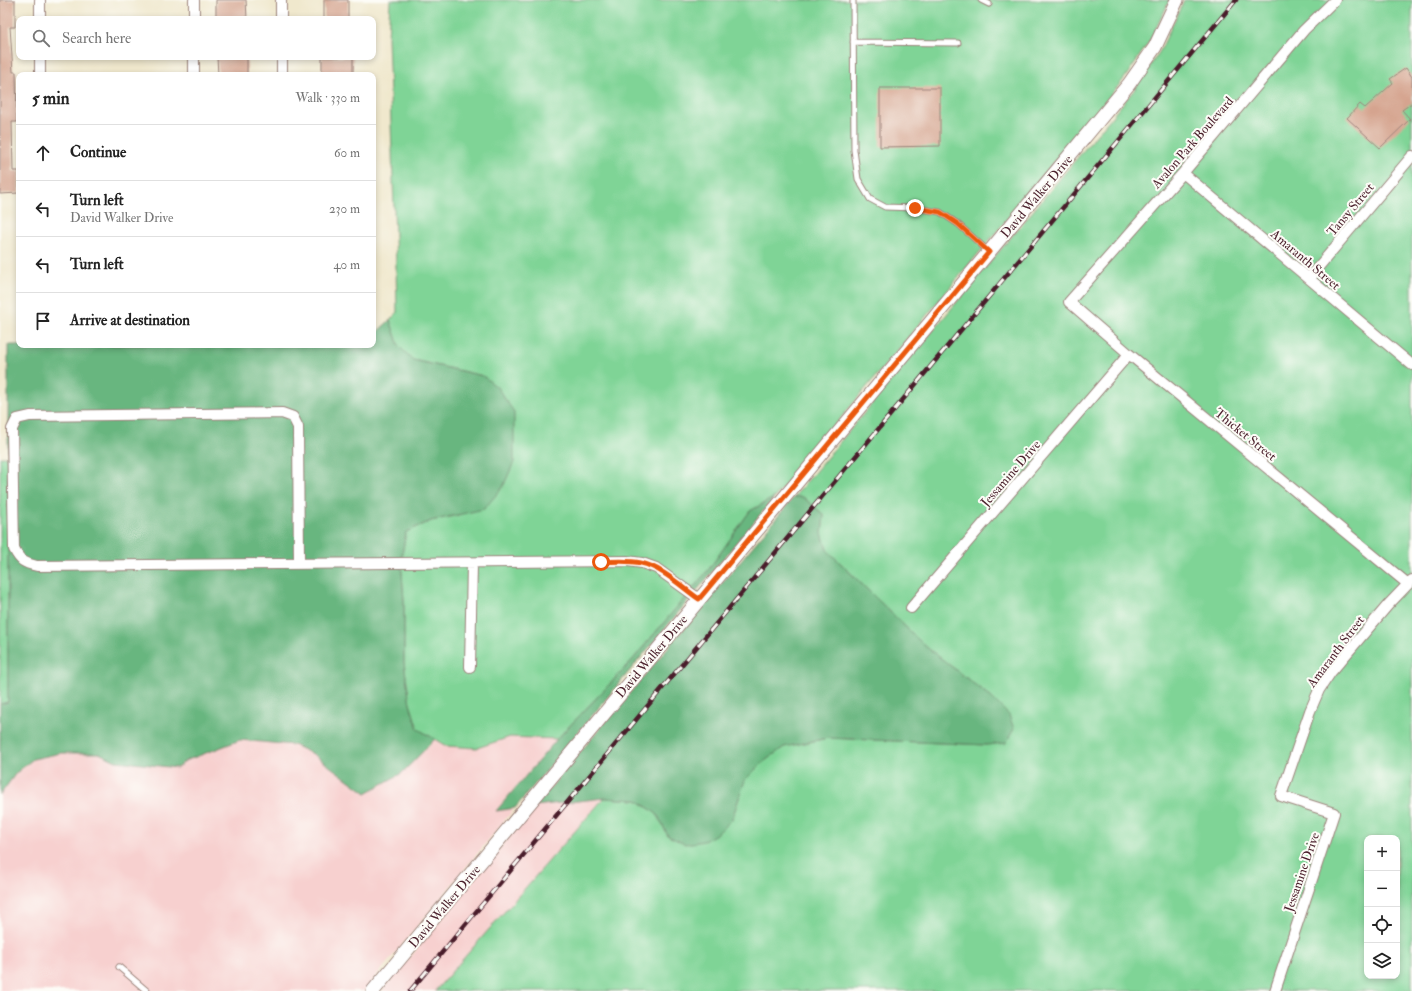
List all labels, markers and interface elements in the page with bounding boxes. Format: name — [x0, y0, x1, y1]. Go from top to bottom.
search box — [16, 16, 376, 60]
icon: search — [30, 27, 52, 49]
text: Search here — [62, 29, 131, 48]
text: 5 min — [32, 88, 70, 109]
text: Walk · 330 m — [296, 90, 360, 106]
street label: Avalon Park Boulevard — [1148, 93, 1237, 193]
icon: ahead — [32, 142, 54, 164]
text: Continue — [70, 143, 126, 162]
text: 60 m — [334, 145, 360, 161]
street label: David Walker Drive — [997, 151, 1076, 241]
street label: Tansy Street — [1324, 180, 1378, 240]
text: Turn left — [70, 191, 124, 210]
icon: left — [32, 198, 54, 220]
route end — [906, 199, 924, 217]
text: 230 m — [329, 201, 360, 217]
text: David Walker Drive — [70, 210, 173, 226]
street label: Amaranth Street — [1267, 225, 1343, 293]
icon: left — [32, 254, 54, 276]
text: Turn left — [70, 255, 124, 274]
text: 40 m — [334, 257, 360, 273]
icon: arrive — [32, 310, 54, 332]
text: Arrive at destination — [70, 311, 190, 330]
street label: Thicket Street — [1211, 405, 1279, 465]
street label: Jessamine Drive — [977, 437, 1044, 511]
route start — [592, 553, 610, 571]
street label: David Walker Drive — [612, 611, 691, 701]
street label: Amaranth Street — [1303, 613, 1368, 691]
street label: Jessamine Drive — [1281, 830, 1323, 915]
map controls — [1364, 835, 1400, 979]
button: + — [1364, 835, 1400, 871]
street label: David Walker Drive — [405, 861, 484, 951]
button: − — [1364, 871, 1400, 907]
button: locate — [1364, 907, 1400, 943]
button: layers — [1364, 943, 1400, 979]

